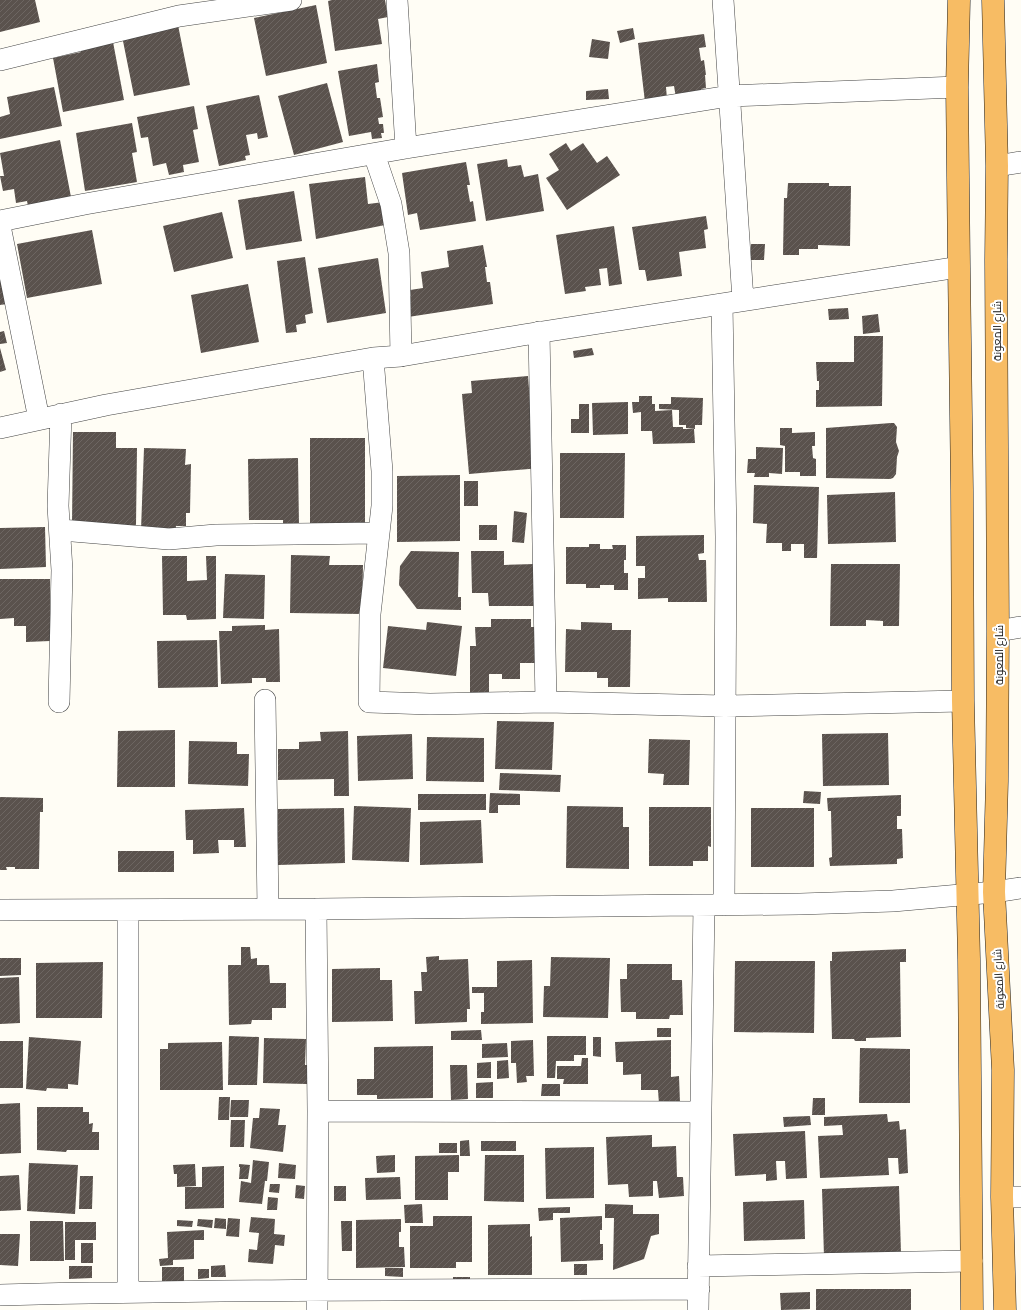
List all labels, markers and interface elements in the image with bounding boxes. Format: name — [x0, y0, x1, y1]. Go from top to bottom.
street label: شارع المعونة — [989, 301, 1005, 361]
street label: شارع المعونة — [991, 625, 1007, 685]
street label: شارع المعونة — [989, 949, 1008, 1009]

